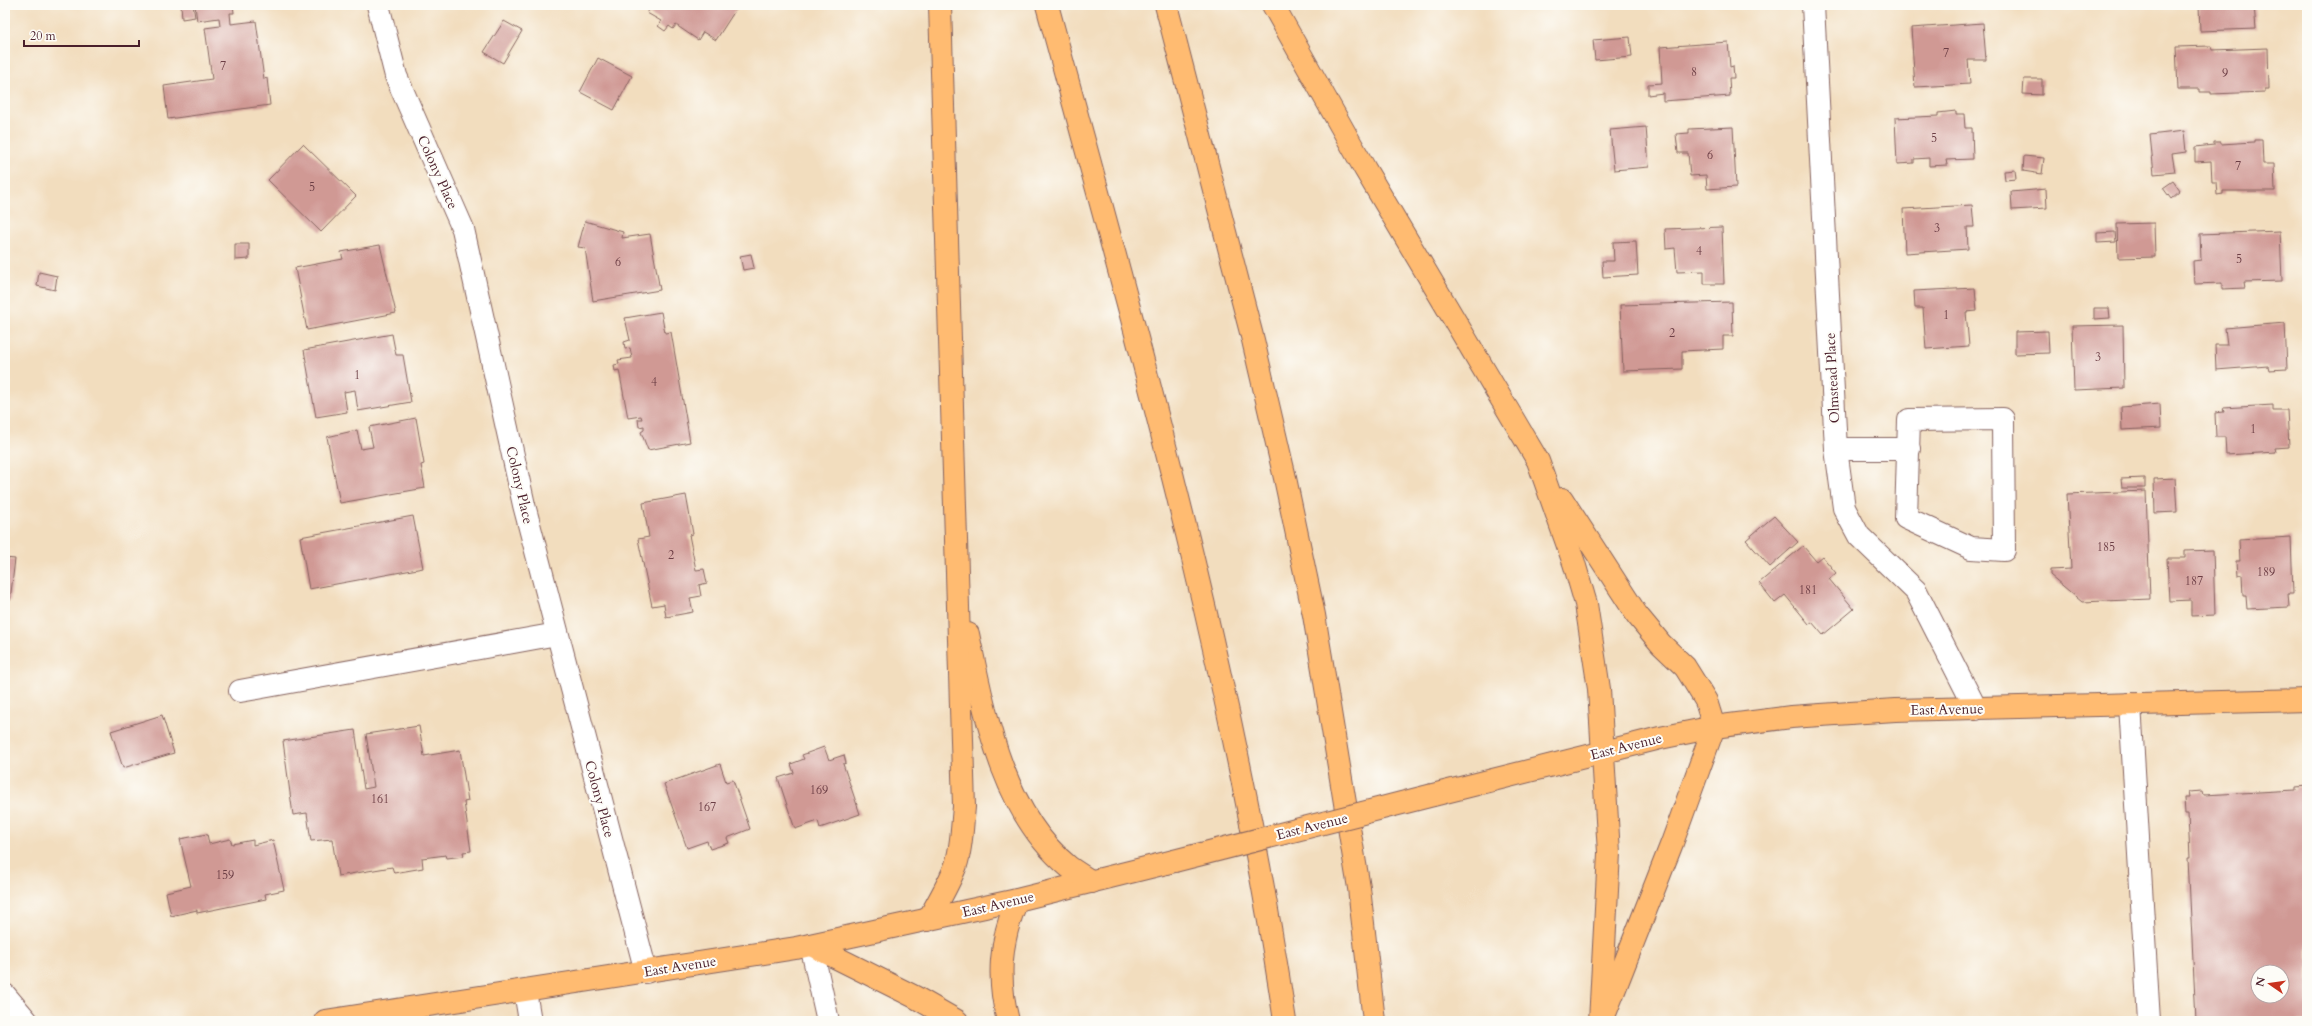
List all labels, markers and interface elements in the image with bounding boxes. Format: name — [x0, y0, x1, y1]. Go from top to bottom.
scale bar — [24, 22, 139, 48]
text: 20 m — [30, 28, 57, 44]
house number: 7 — [1943, 45, 1949, 61]
house number: 7 — [220, 58, 226, 74]
house number: 8 — [1691, 64, 1697, 80]
house number: 9 — [2222, 65, 2228, 81]
house number: 5 — [1931, 130, 1937, 146]
street label: Colony Place — [413, 132, 462, 212]
house number: 6 — [1707, 147, 1713, 163]
house number: 7 — [2235, 158, 2241, 174]
house number: 5 — [309, 179, 315, 195]
house number: 3 — [1934, 220, 1940, 236]
house number: 4 — [1696, 243, 1702, 259]
house number: 5 — [2236, 251, 2242, 267]
house number: 6 — [615, 254, 621, 270]
house number: 1 — [1943, 307, 1949, 323]
house number: 2 — [1669, 325, 1675, 341]
street label: Olmstead Place — [1821, 332, 1844, 424]
house number: 3 — [2095, 349, 2101, 365]
house number: 1 — [354, 367, 360, 383]
house number: 4 — [651, 374, 657, 390]
house number: 1 — [2250, 421, 2256, 437]
street label: Colony Place — [501, 444, 538, 526]
house number: 185 — [2097, 539, 2115, 555]
house number: 2 — [668, 547, 674, 563]
house number: 189 — [2257, 564, 2275, 580]
house number: 187 — [2185, 573, 2203, 589]
house number: 181 — [1799, 582, 1817, 598]
street label: East Avenue — [1910, 699, 1984, 720]
street label: East Avenue — [1588, 728, 1664, 765]
street label: Colony Place — [580, 758, 619, 840]
house number: 169 — [810, 782, 828, 798]
house number: 161 — [371, 791, 389, 807]
house number: 167 — [698, 799, 716, 815]
street label: East Avenue — [1274, 808, 1350, 845]
house number: 159 — [216, 867, 234, 883]
street label: East Avenue — [960, 887, 1036, 922]
street label: East Avenue — [643, 951, 718, 982]
north arrow — [2250, 964, 2290, 1004]
text: N — [2252, 975, 2269, 988]

